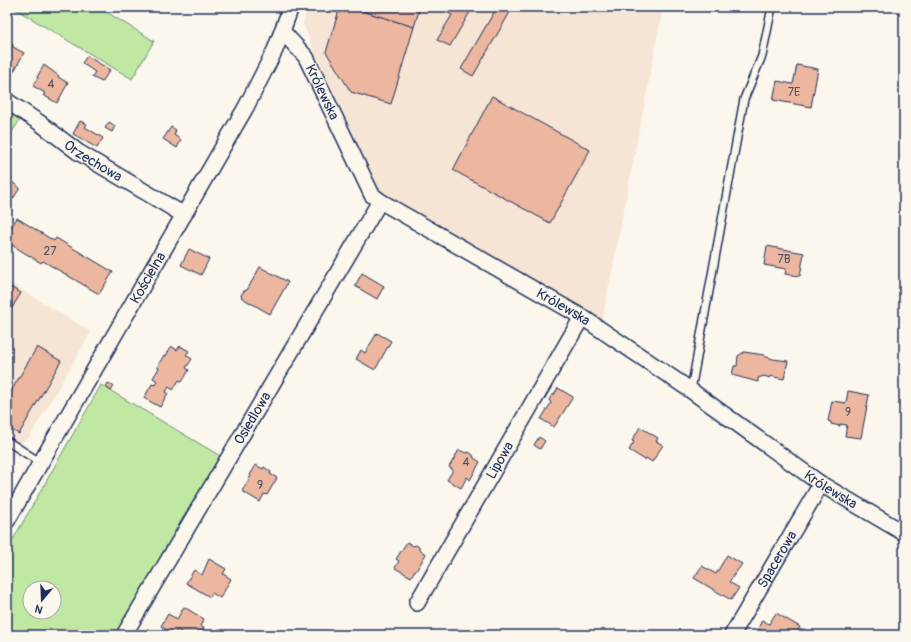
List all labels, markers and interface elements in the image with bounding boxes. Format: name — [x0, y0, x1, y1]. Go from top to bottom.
street label: Królewska — [302, 61, 343, 122]
house number: 4 — [48, 77, 55, 92]
house number: 7E — [788, 85, 800, 100]
street label: Orzechowa — [61, 136, 125, 185]
house number: 27 — [43, 244, 57, 259]
street label: Kościelna — [126, 249, 169, 306]
house number: 7B — [777, 252, 791, 267]
street label: Królewska — [534, 284, 594, 329]
street label: Osiedlowa — [230, 389, 274, 447]
house number: 9 — [845, 405, 851, 420]
street label: Lipowa — [482, 438, 517, 482]
house number: 4 — [463, 455, 470, 470]
street label: Królewska — [801, 466, 860, 512]
house number: 9 — [257, 478, 263, 493]
street label: Spacerowa — [753, 528, 800, 591]
north arrow — [22, 580, 62, 620]
text: N — [33, 601, 45, 616]

